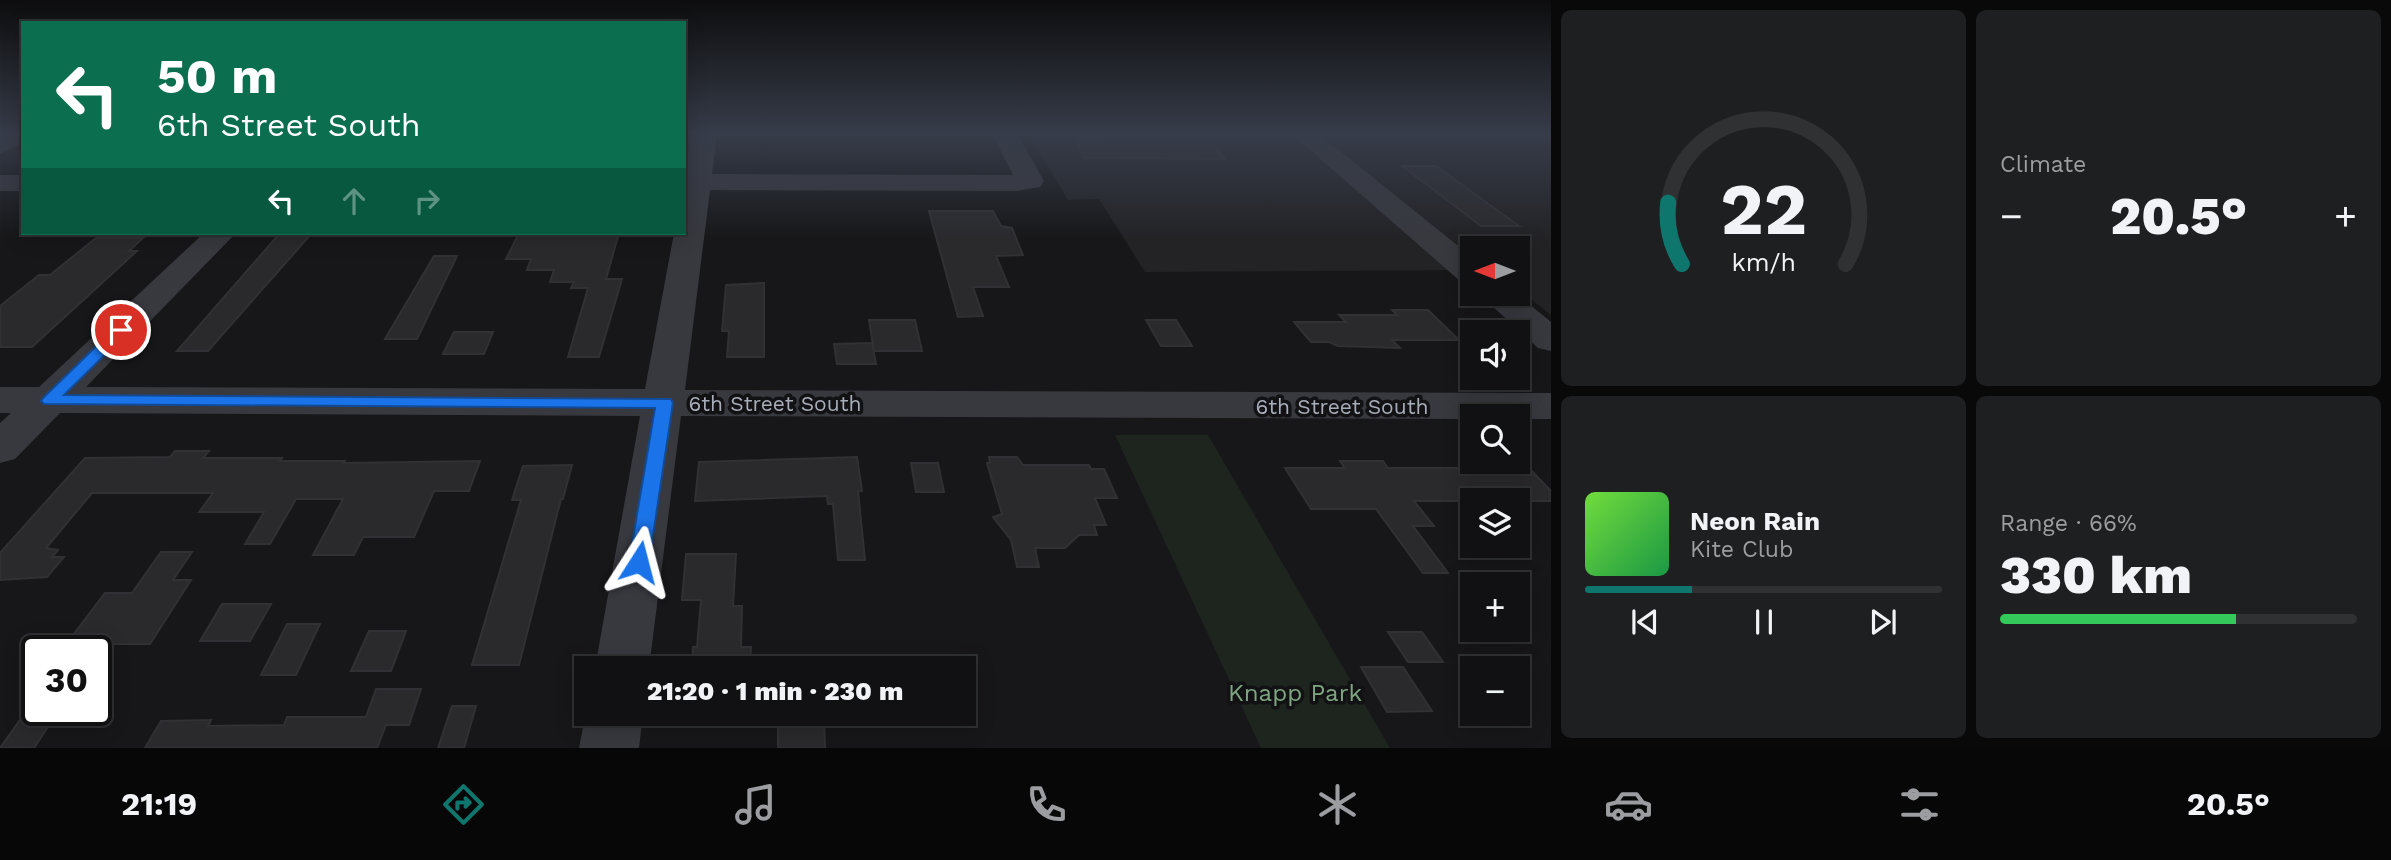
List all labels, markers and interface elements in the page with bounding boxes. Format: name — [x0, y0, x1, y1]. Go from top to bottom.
text: 50 m — [157, 47, 277, 105]
icon: left — [42, 49, 133, 140]
text: 6th Street South — [157, 106, 421, 144]
text: Climate — [2000, 151, 2086, 178]
text: 22 — [1720, 166, 1807, 252]
icon: left — [262, 182, 300, 220]
icon: ahead — [335, 182, 373, 220]
icon: right — [408, 182, 446, 220]
text: 20.5° — [2110, 186, 2247, 247]
text: − — [2000, 194, 2023, 238]
text: + — [2334, 194, 2357, 238]
north arrow — [1460, 236, 1530, 306]
map controls — [1460, 236, 1530, 726]
text: km/h — [1731, 248, 1796, 277]
pin — [91, 300, 151, 360]
icon: arrive — [102, 311, 140, 349]
button: sound — [1460, 320, 1530, 390]
street label: 6th Street South — [689, 391, 861, 416]
street label: 6th Street South — [1256, 394, 1428, 419]
button: search — [1460, 404, 1530, 474]
button: layers — [1460, 488, 1530, 558]
text: Neon Rain — [1690, 506, 1820, 536]
text: Range · 66% — [2000, 510, 2137, 537]
position arrow — [602, 525, 676, 599]
text: Kite Club — [1690, 536, 1793, 563]
text: 330 km — [2000, 545, 2192, 606]
button: + — [1460, 572, 1530, 642]
icon: previous — [1626, 603, 1664, 641]
icon: pause — [1745, 603, 1783, 641]
icon: next — [1864, 603, 1902, 641]
speed limit sign: 30 — [21, 635, 112, 726]
button: − — [1460, 656, 1530, 726]
text: 21:20 · 1 min · 230 m — [647, 676, 903, 706]
park label: Knapp Park — [1228, 679, 1362, 707]
icon: directions — [439, 780, 488, 829]
icon: music — [731, 780, 780, 829]
icon: phone — [1022, 780, 1071, 829]
icon: climate — [1313, 780, 1362, 829]
icon: car — [1604, 780, 1653, 829]
icon: filters — [1895, 780, 1944, 829]
text: 21:19 — [121, 785, 197, 823]
text: 20.5° — [2187, 785, 2270, 823]

